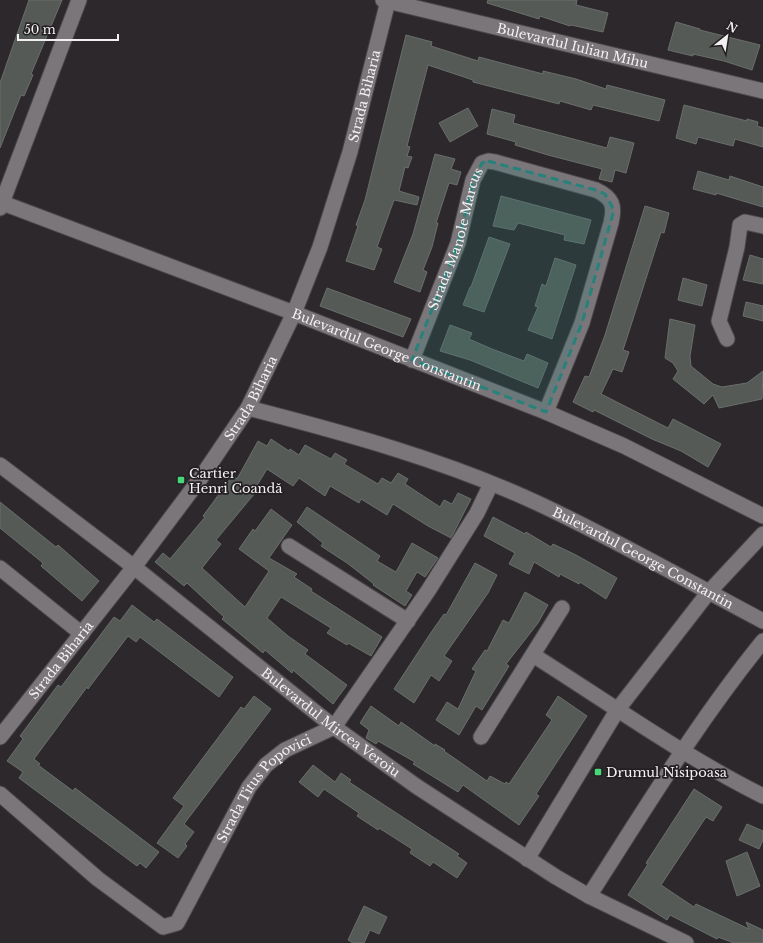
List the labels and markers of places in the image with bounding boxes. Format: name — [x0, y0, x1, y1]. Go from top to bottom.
place label: Cartier Henri Coandă — [189, 465, 283, 497]
marker: Cartier Henri Coandă — [176, 475, 186, 485]
place label: Drumul Nisipoasa — [606, 764, 728, 781]
marker: Drumul Nisipoasa — [593, 767, 603, 777]

